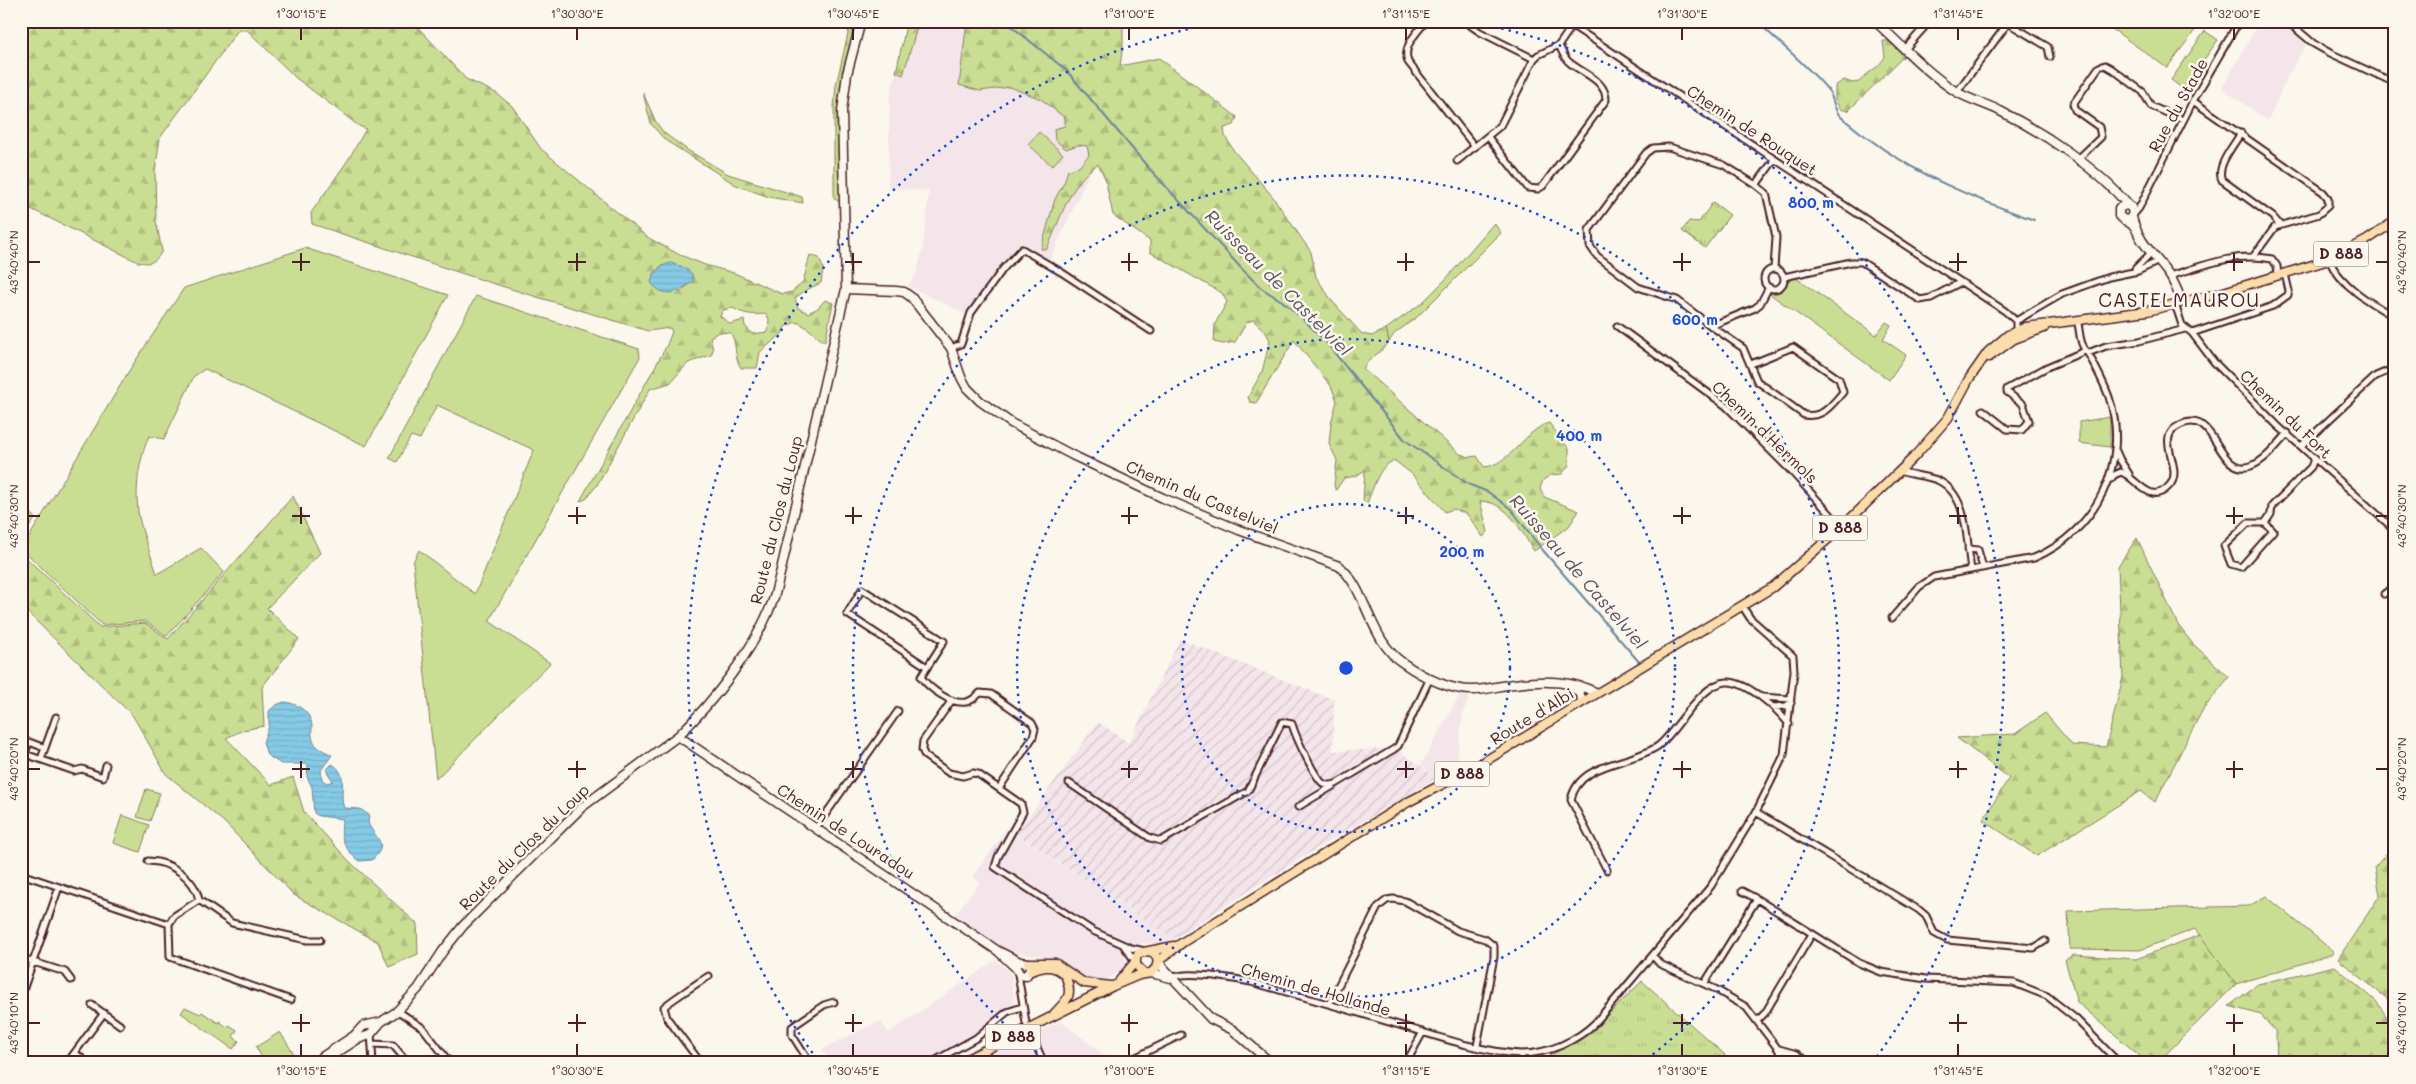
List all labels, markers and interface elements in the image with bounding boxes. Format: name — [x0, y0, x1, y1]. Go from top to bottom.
text: 1°30'15"E — [276, 5, 326, 21]
text: 1°30'30"E — [551, 5, 603, 21]
text: 1°30'45"E — [827, 5, 879, 21]
text: 1°31'00"E — [1104, 5, 1155, 21]
text: 1°31'15"E — [1382, 5, 1430, 21]
text: 1°31'30"E — [1657, 5, 1707, 21]
text: 1°31'45"E — [1933, 5, 1983, 21]
text: 1°32'00"E — [2208, 5, 2260, 21]
street label: Rue du Stade — [2143, 54, 2212, 155]
street label: Chemin de Rouquet — [1683, 79, 1822, 180]
text: 800 m — [1788, 192, 1834, 212]
water label: Ruisseau de Castelviel — [1200, 204, 1357, 361]
text: 43°40'40"N — [5, 230, 21, 294]
text: 43°40'40"N — [2393, 230, 2409, 294]
road number: D 888 — [2314, 242, 2368, 266]
district label: CASTELMAUROU — [2098, 287, 2260, 312]
text: 600 m — [1672, 309, 1718, 329]
street label: Chemin du Fort — [2236, 365, 2337, 463]
street label: Chemin d'Hermols — [1708, 376, 1823, 487]
text: 400 m — [1556, 425, 1602, 445]
street label: Route du Clos du Loup — [744, 433, 807, 606]
street label: Chemin du Castelviel — [1123, 455, 1282, 538]
text: 43°40'30"N — [5, 484, 21, 548]
text: 43°40'30"N — [2393, 484, 2409, 548]
water label: Ruisseau de Castelviel — [1505, 489, 1653, 654]
road number: D 888 — [1812, 516, 1868, 540]
text: 200 m — [1440, 541, 1485, 561]
centre of rings — [1337, 659, 1355, 677]
street label: Route d'Albi — [1486, 682, 1578, 749]
text: 43°40'20"N — [5, 738, 21, 800]
text: 43°40'20"N — [2393, 738, 2409, 800]
road number: D 888 — [1434, 762, 1490, 786]
street label: Chemin de Louradou — [773, 778, 919, 883]
street label: Route du Clos du Loup — [454, 779, 593, 914]
street label: Chemin de Hollande — [1239, 957, 1394, 1020]
text: 43°40'10"N — [5, 992, 21, 1054]
text: 43°40'10"N — [2393, 992, 2409, 1054]
road number: D 888 — [986, 1024, 1040, 1050]
text: 1°30'15"E — [276, 1062, 326, 1078]
text: 1°30'30"E — [551, 1062, 603, 1078]
text: 1°30'45"E — [827, 1062, 879, 1078]
text: 1°31'00"E — [1104, 1062, 1155, 1078]
text: 1°31'15"E — [1382, 1062, 1430, 1078]
text: 1°31'30"E — [1657, 1062, 1707, 1078]
text: 1°31'45"E — [1933, 1062, 1983, 1078]
text: 1°32'00"E — [2208, 1062, 2260, 1078]

